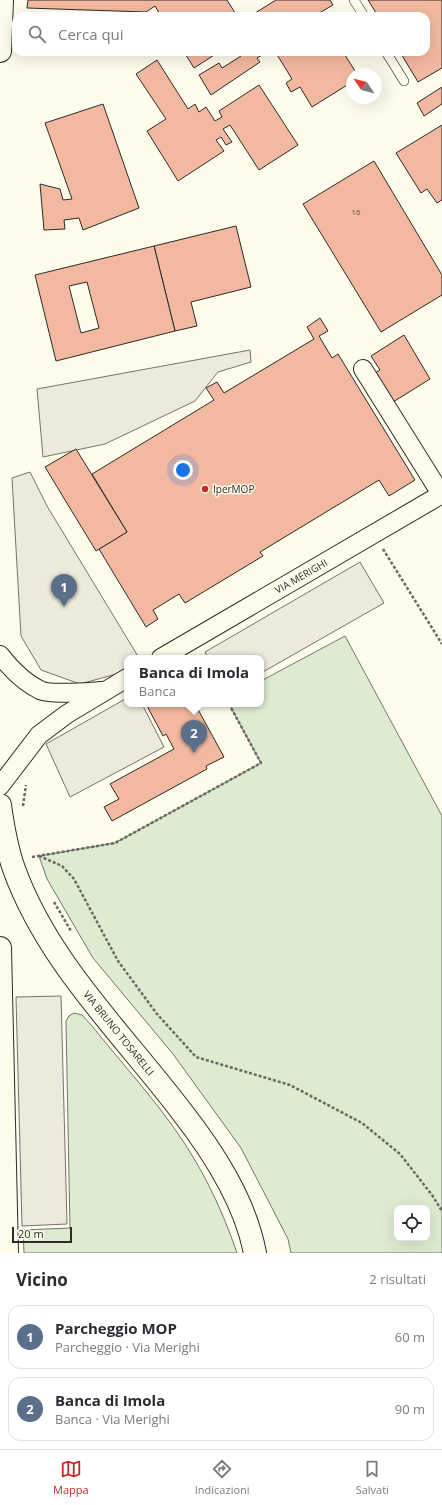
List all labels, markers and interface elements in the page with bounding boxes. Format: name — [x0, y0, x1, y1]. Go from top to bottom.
search box — [12, 12, 430, 56]
icon: search — [26, 23, 48, 45]
text: Cerca qui — [58, 24, 124, 44]
north arrow — [346, 68, 382, 104]
house number: 16 — [351, 206, 361, 217]
your location — [173, 460, 193, 480]
place label: IperMOP — [213, 482, 254, 496]
marker: IperMOP — [200, 484, 210, 494]
street label: VIA MERIGHI — [272, 555, 330, 597]
pin: 1 — [51, 574, 77, 607]
popup — [124, 655, 264, 707]
text: Banca di Imola — [139, 662, 249, 682]
text: Banca — [139, 682, 176, 700]
pin: 2 — [181, 720, 207, 753]
street label: VIA BRUNO TOSARELLI — [80, 988, 158, 1078]
map controls — [394, 1205, 430, 1241]
button: locate — [394, 1205, 430, 1241]
scale bar — [12, 1225, 72, 1244]
text: 20 m — [18, 1226, 44, 1241]
text: Vicino — [16, 1268, 68, 1291]
text: 2 risultati — [369, 1270, 426, 1288]
text: Parcheggio MOP — [55, 1318, 177, 1338]
text: 1 — [26, 1328, 34, 1346]
text: 60 m — [395, 1328, 425, 1346]
text: Parcheggio · Via Merighi — [55, 1338, 200, 1356]
text: Banca di Imola — [55, 1390, 165, 1410]
text: 2 — [26, 1400, 34, 1418]
text: 90 m — [395, 1400, 425, 1418]
text: Banca · Via Merighi — [55, 1410, 170, 1428]
tab: Mappa — [53, 1458, 89, 1497]
tab: Indicazioni — [195, 1458, 250, 1497]
tab: Salvati — [356, 1458, 389, 1497]

